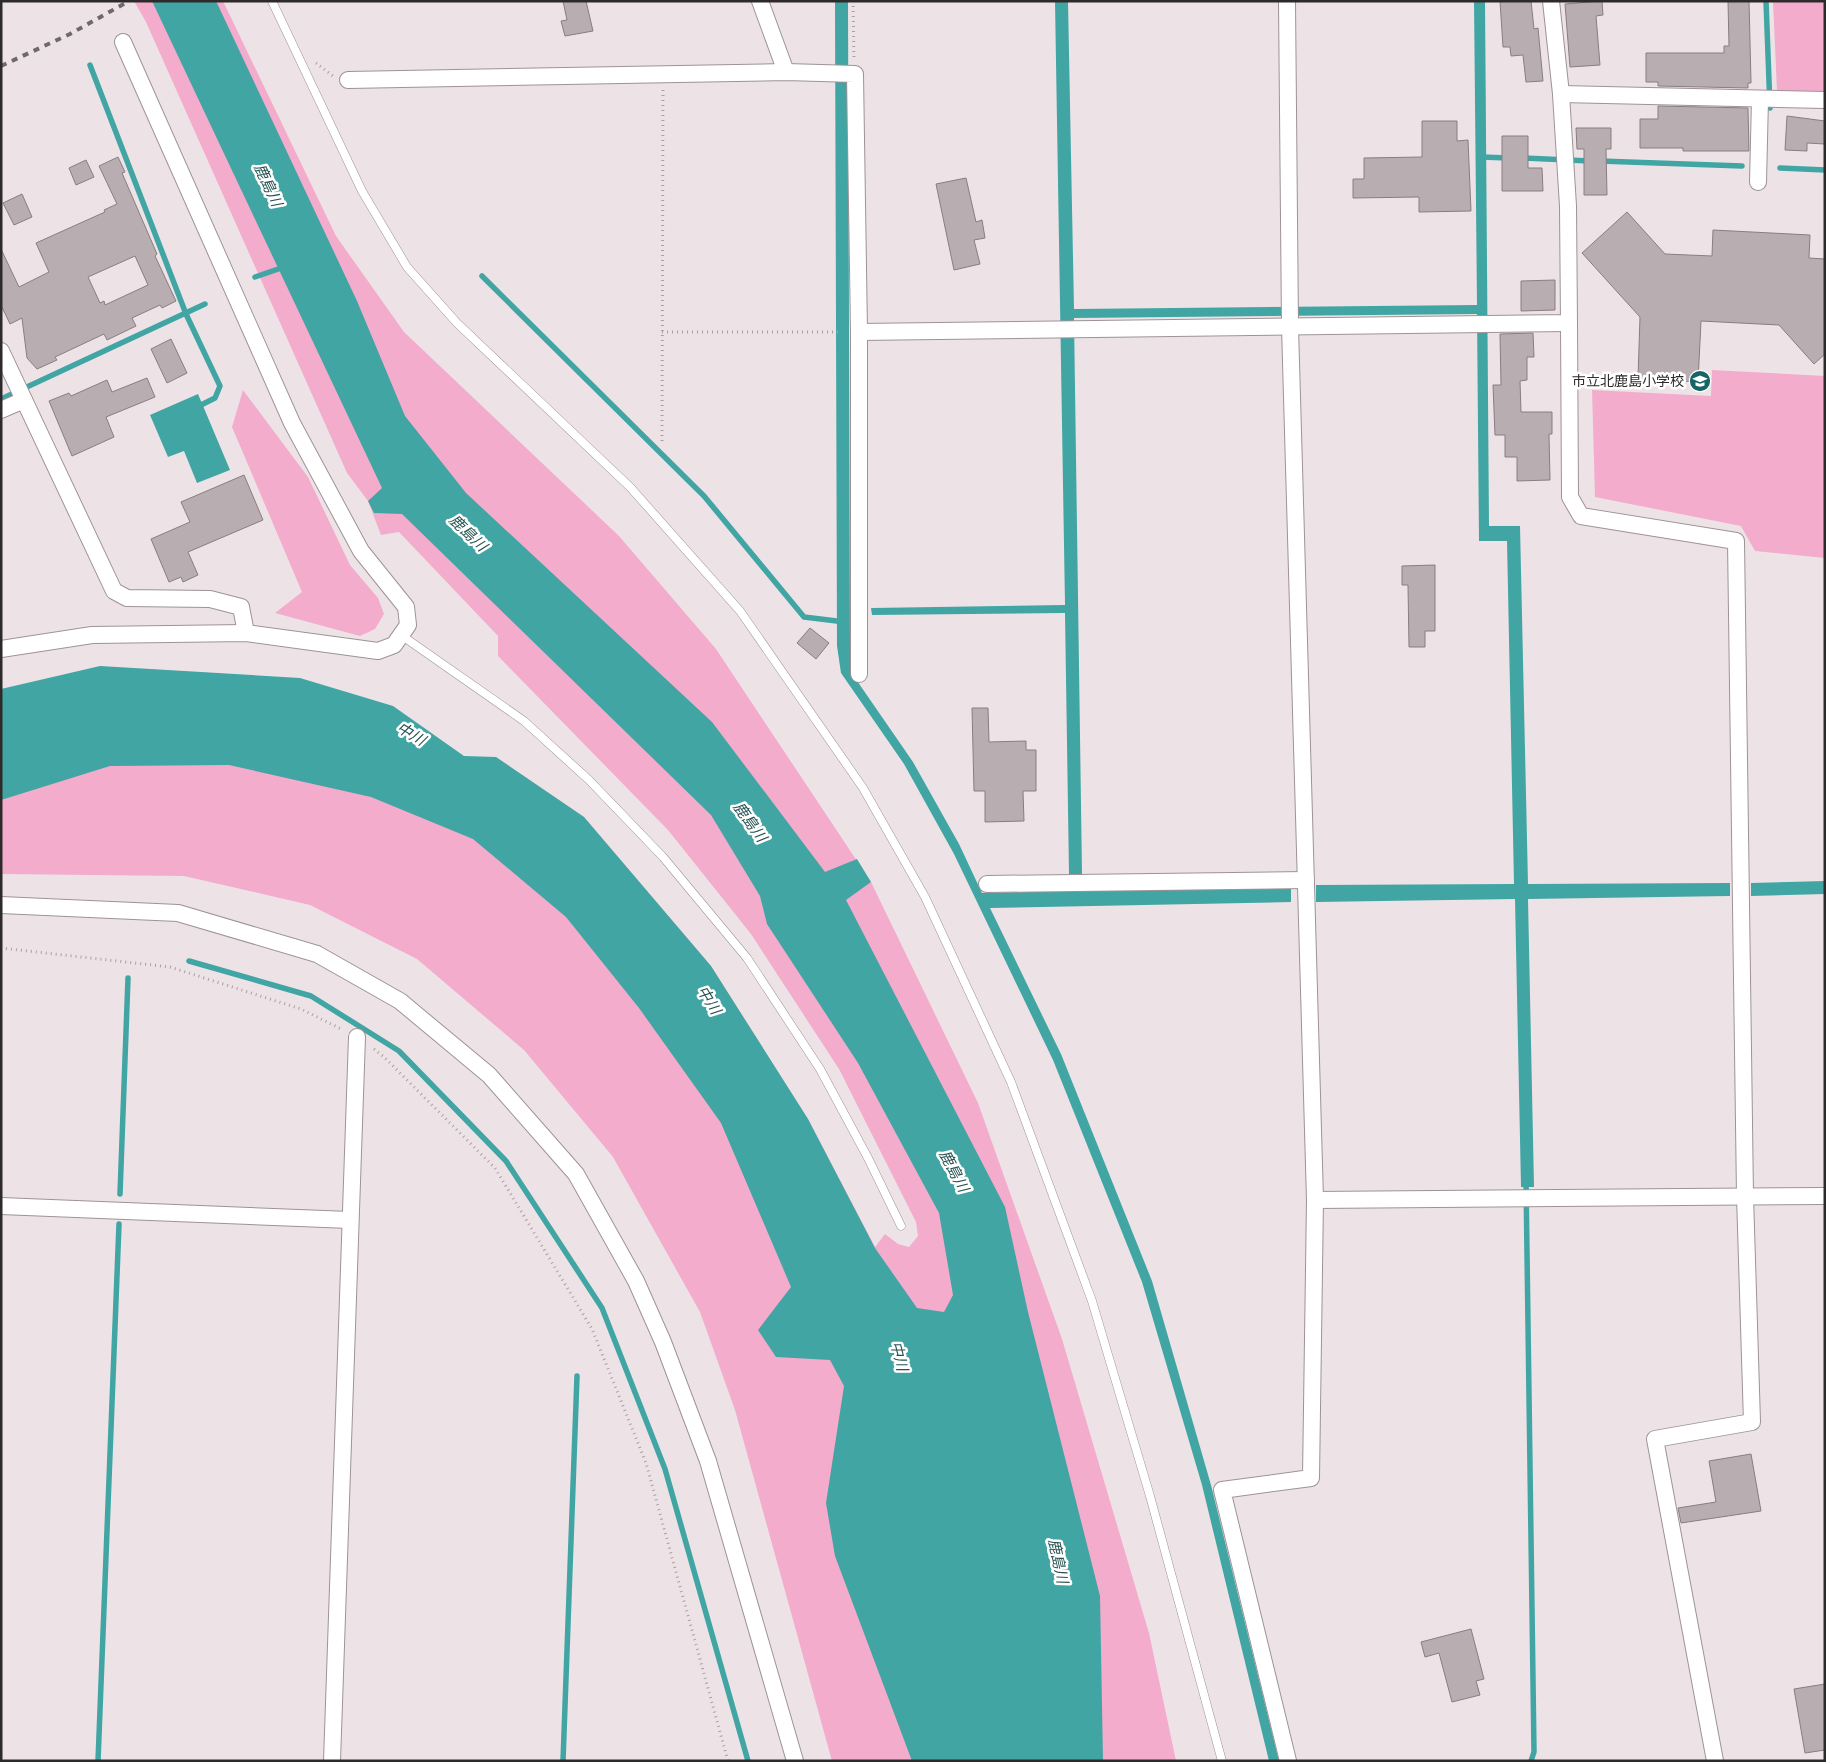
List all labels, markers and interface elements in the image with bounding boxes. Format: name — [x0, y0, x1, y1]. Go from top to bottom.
water label: 鹿島川 — [250, 161, 287, 211]
school or university icon: 市立北鹿島小学校 — [1688, 369, 1712, 393]
place label: 市立北鹿島小学校 — [1572, 373, 1684, 389]
water label: 鹿島川 — [446, 511, 492, 556]
water label: 中川 — [394, 719, 430, 750]
water label: 鹿島川 — [729, 799, 772, 847]
water label: 中川 — [693, 983, 726, 1019]
water label: 鹿島川 — [935, 1147, 973, 1197]
water label: 中川 — [887, 1339, 912, 1375]
water label: 鹿島川 — [1045, 1537, 1072, 1587]

